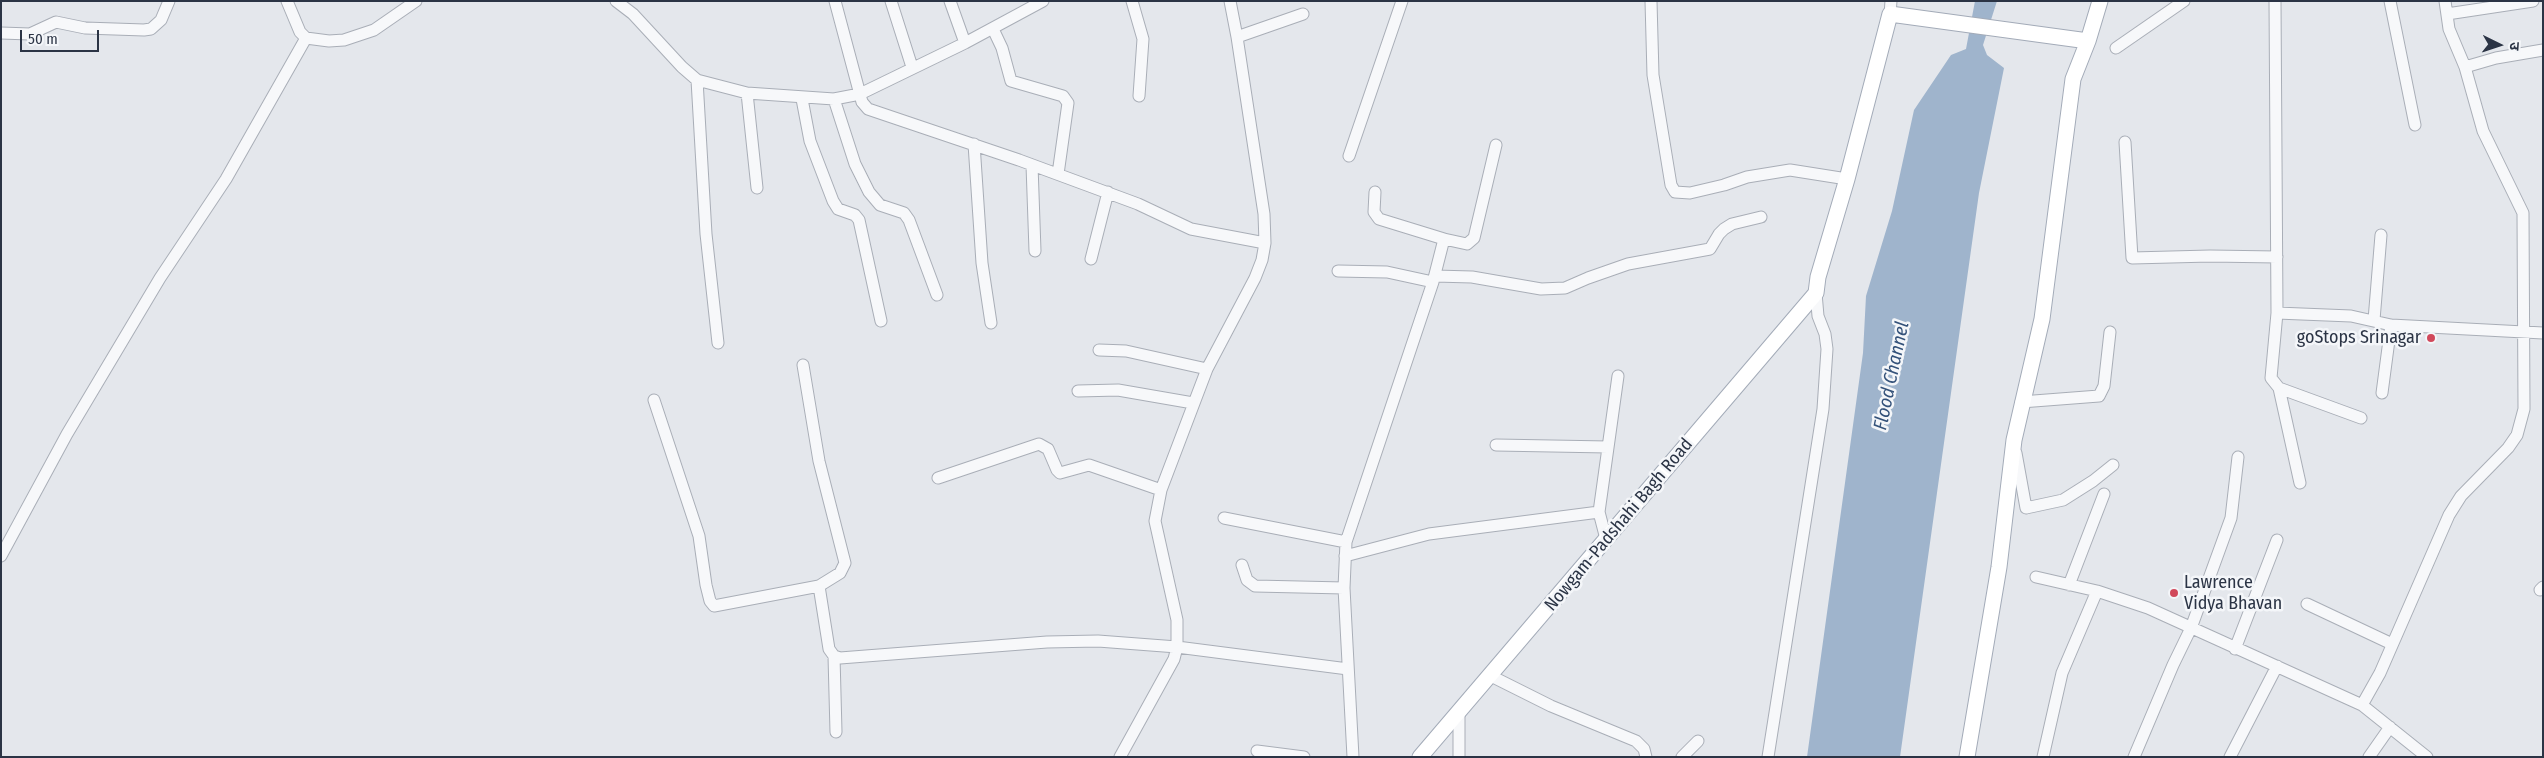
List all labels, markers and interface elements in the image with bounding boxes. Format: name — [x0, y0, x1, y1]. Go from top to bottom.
scale bar — [22, 20, 101, 52]
north arrow — [2474, 20, 2524, 70]
text: 50 m — [28, 30, 58, 48]
text: उ — [2506, 41, 2523, 51]
water label: Flood Channel — [1869, 320, 1915, 432]
place label: goStops Srinagar — [2297, 327, 2421, 349]
marker: goStops Srinagar — [2425, 332, 2437, 344]
street label: Nowgam-Padshahi Bagh Road — [1540, 434, 1698, 616]
place label: Lawrence Vidya Bhavan — [2184, 572, 2282, 614]
marker: Lawrence Vidya Bhavan — [2168, 587, 2180, 599]

